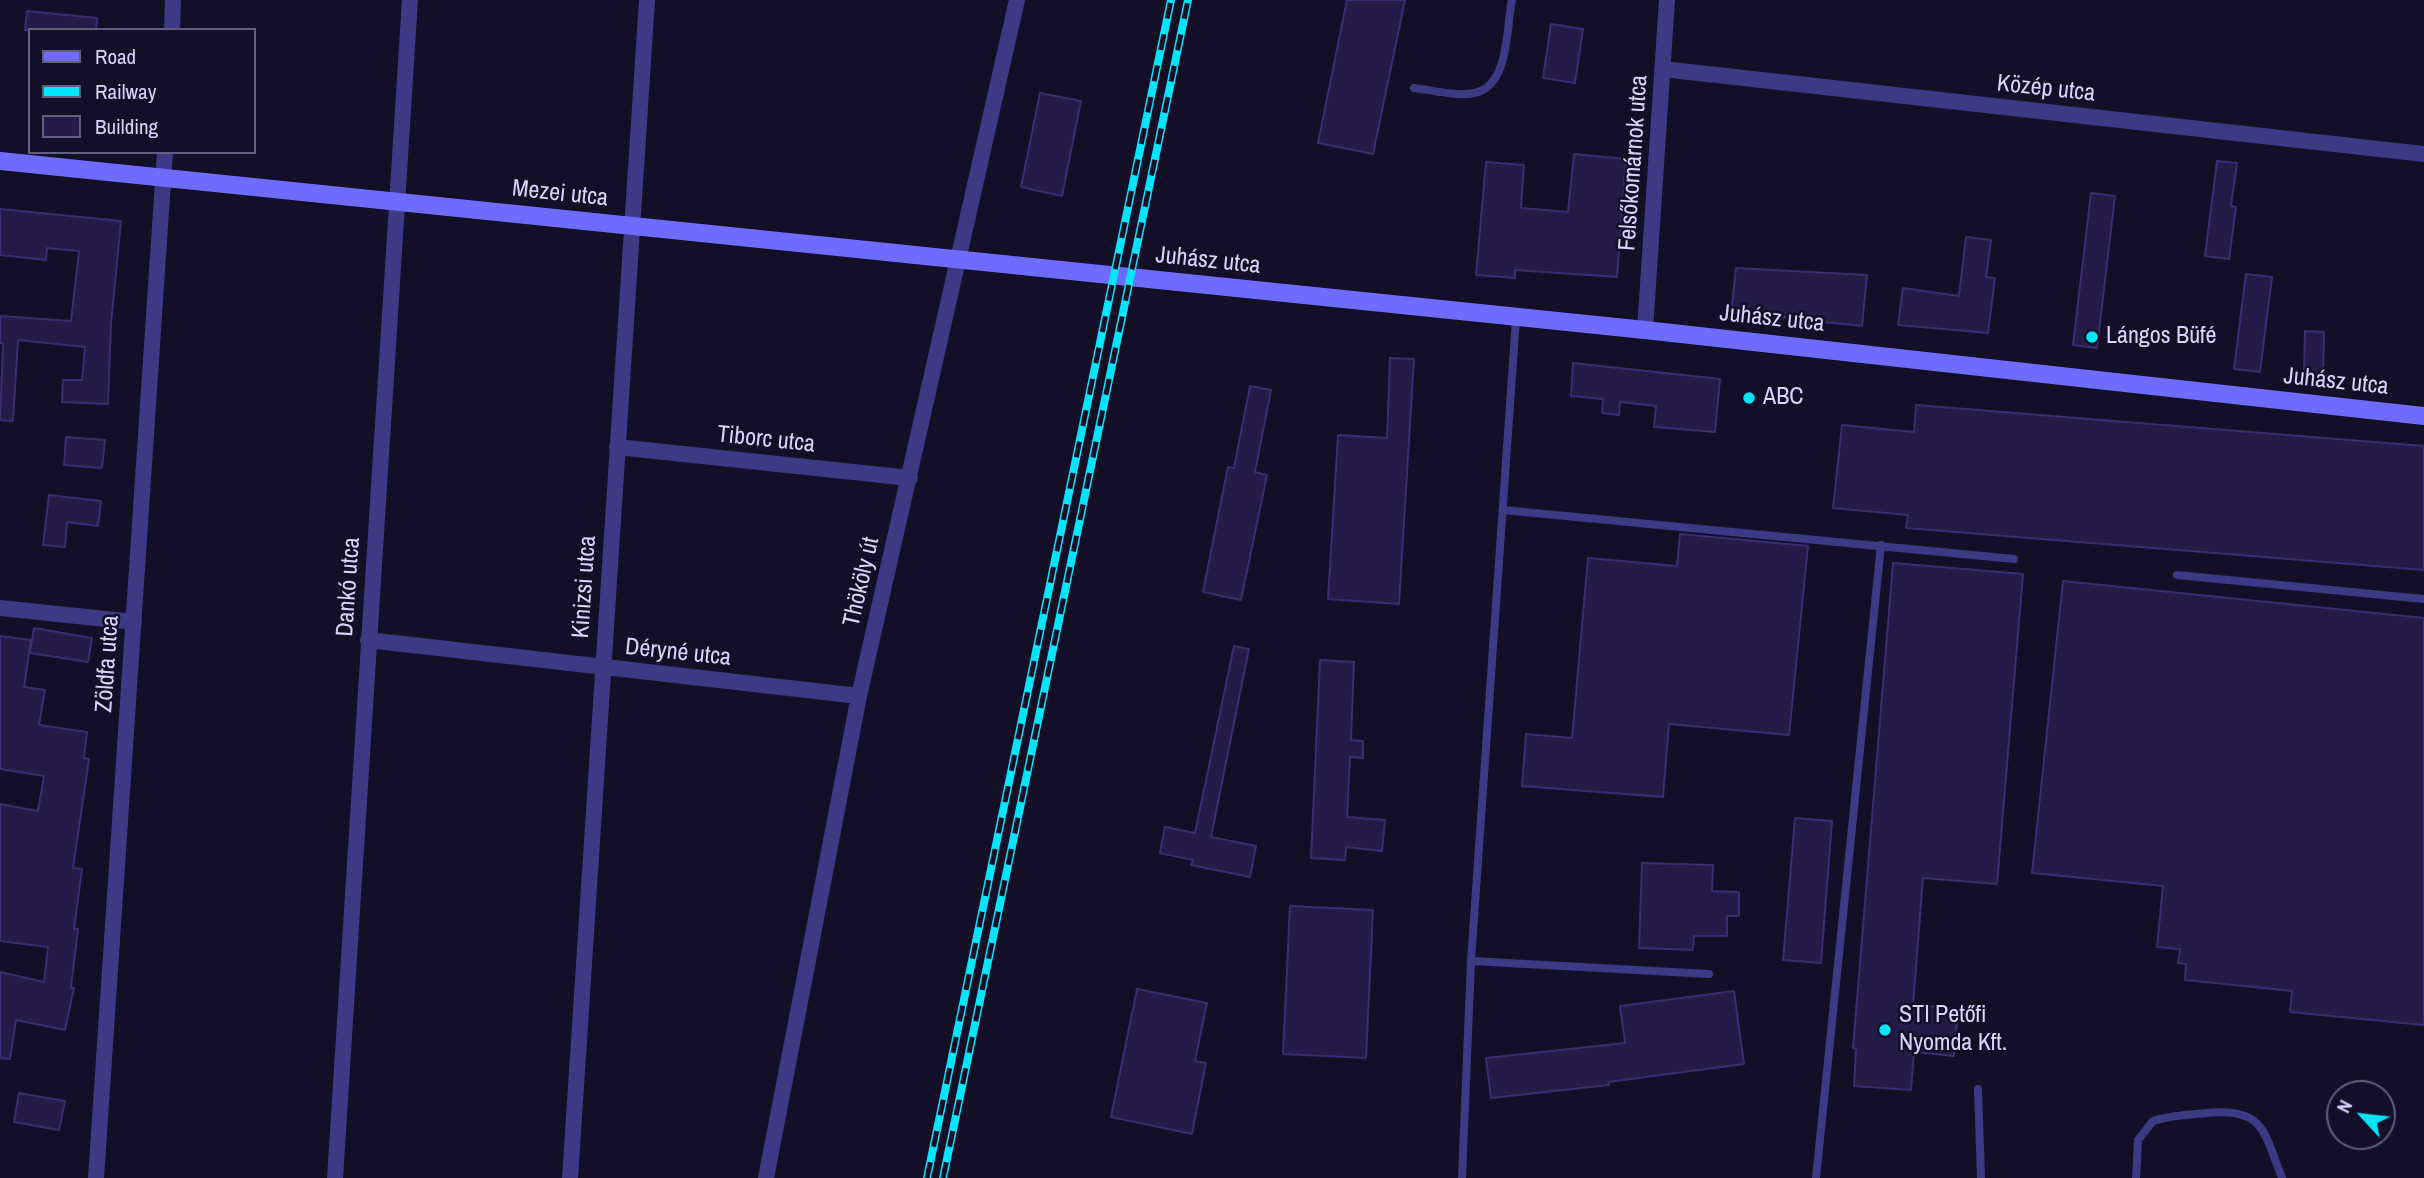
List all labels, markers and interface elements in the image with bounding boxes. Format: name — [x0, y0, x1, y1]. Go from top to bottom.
legend — [28, 28, 256, 154]
text: Road — [95, 42, 136, 71]
street label: Közép utca — [1996, 70, 2096, 108]
street label: Felsőkomárnok utca — [1613, 74, 1655, 252]
text: Railway — [95, 77, 156, 106]
text: Building — [95, 112, 158, 141]
street label: Mezei utca — [511, 175, 609, 213]
street label: Juhász utca — [1154, 241, 1262, 281]
street label: Juhász utca — [1718, 299, 1826, 339]
place label: Lángos Büfé — [2106, 323, 2217, 351]
marker: Lángos Büfé — [2084, 329, 2100, 345]
street label: Juhász utca — [2282, 362, 2390, 402]
place label: ABC — [1763, 384, 1803, 412]
marker: ABC — [1741, 390, 1757, 406]
street label: Tiborc utca — [716, 421, 816, 459]
street label: Kinizsi utca — [567, 535, 603, 639]
street label: Thököly út — [838, 535, 886, 629]
street label: Dankó utca — [331, 536, 367, 638]
street label: Zöldfa utca — [90, 614, 126, 714]
street label: Déryné utca — [624, 633, 732, 673]
place label: STI Petőfi Nyomda Kft. — [1899, 1002, 2007, 1058]
marker: STI Petőfi Nyomda Kft. — [1877, 1022, 1893, 1038]
north arrow — [2326, 1080, 2396, 1150]
text: N — [2330, 1095, 2358, 1117]

